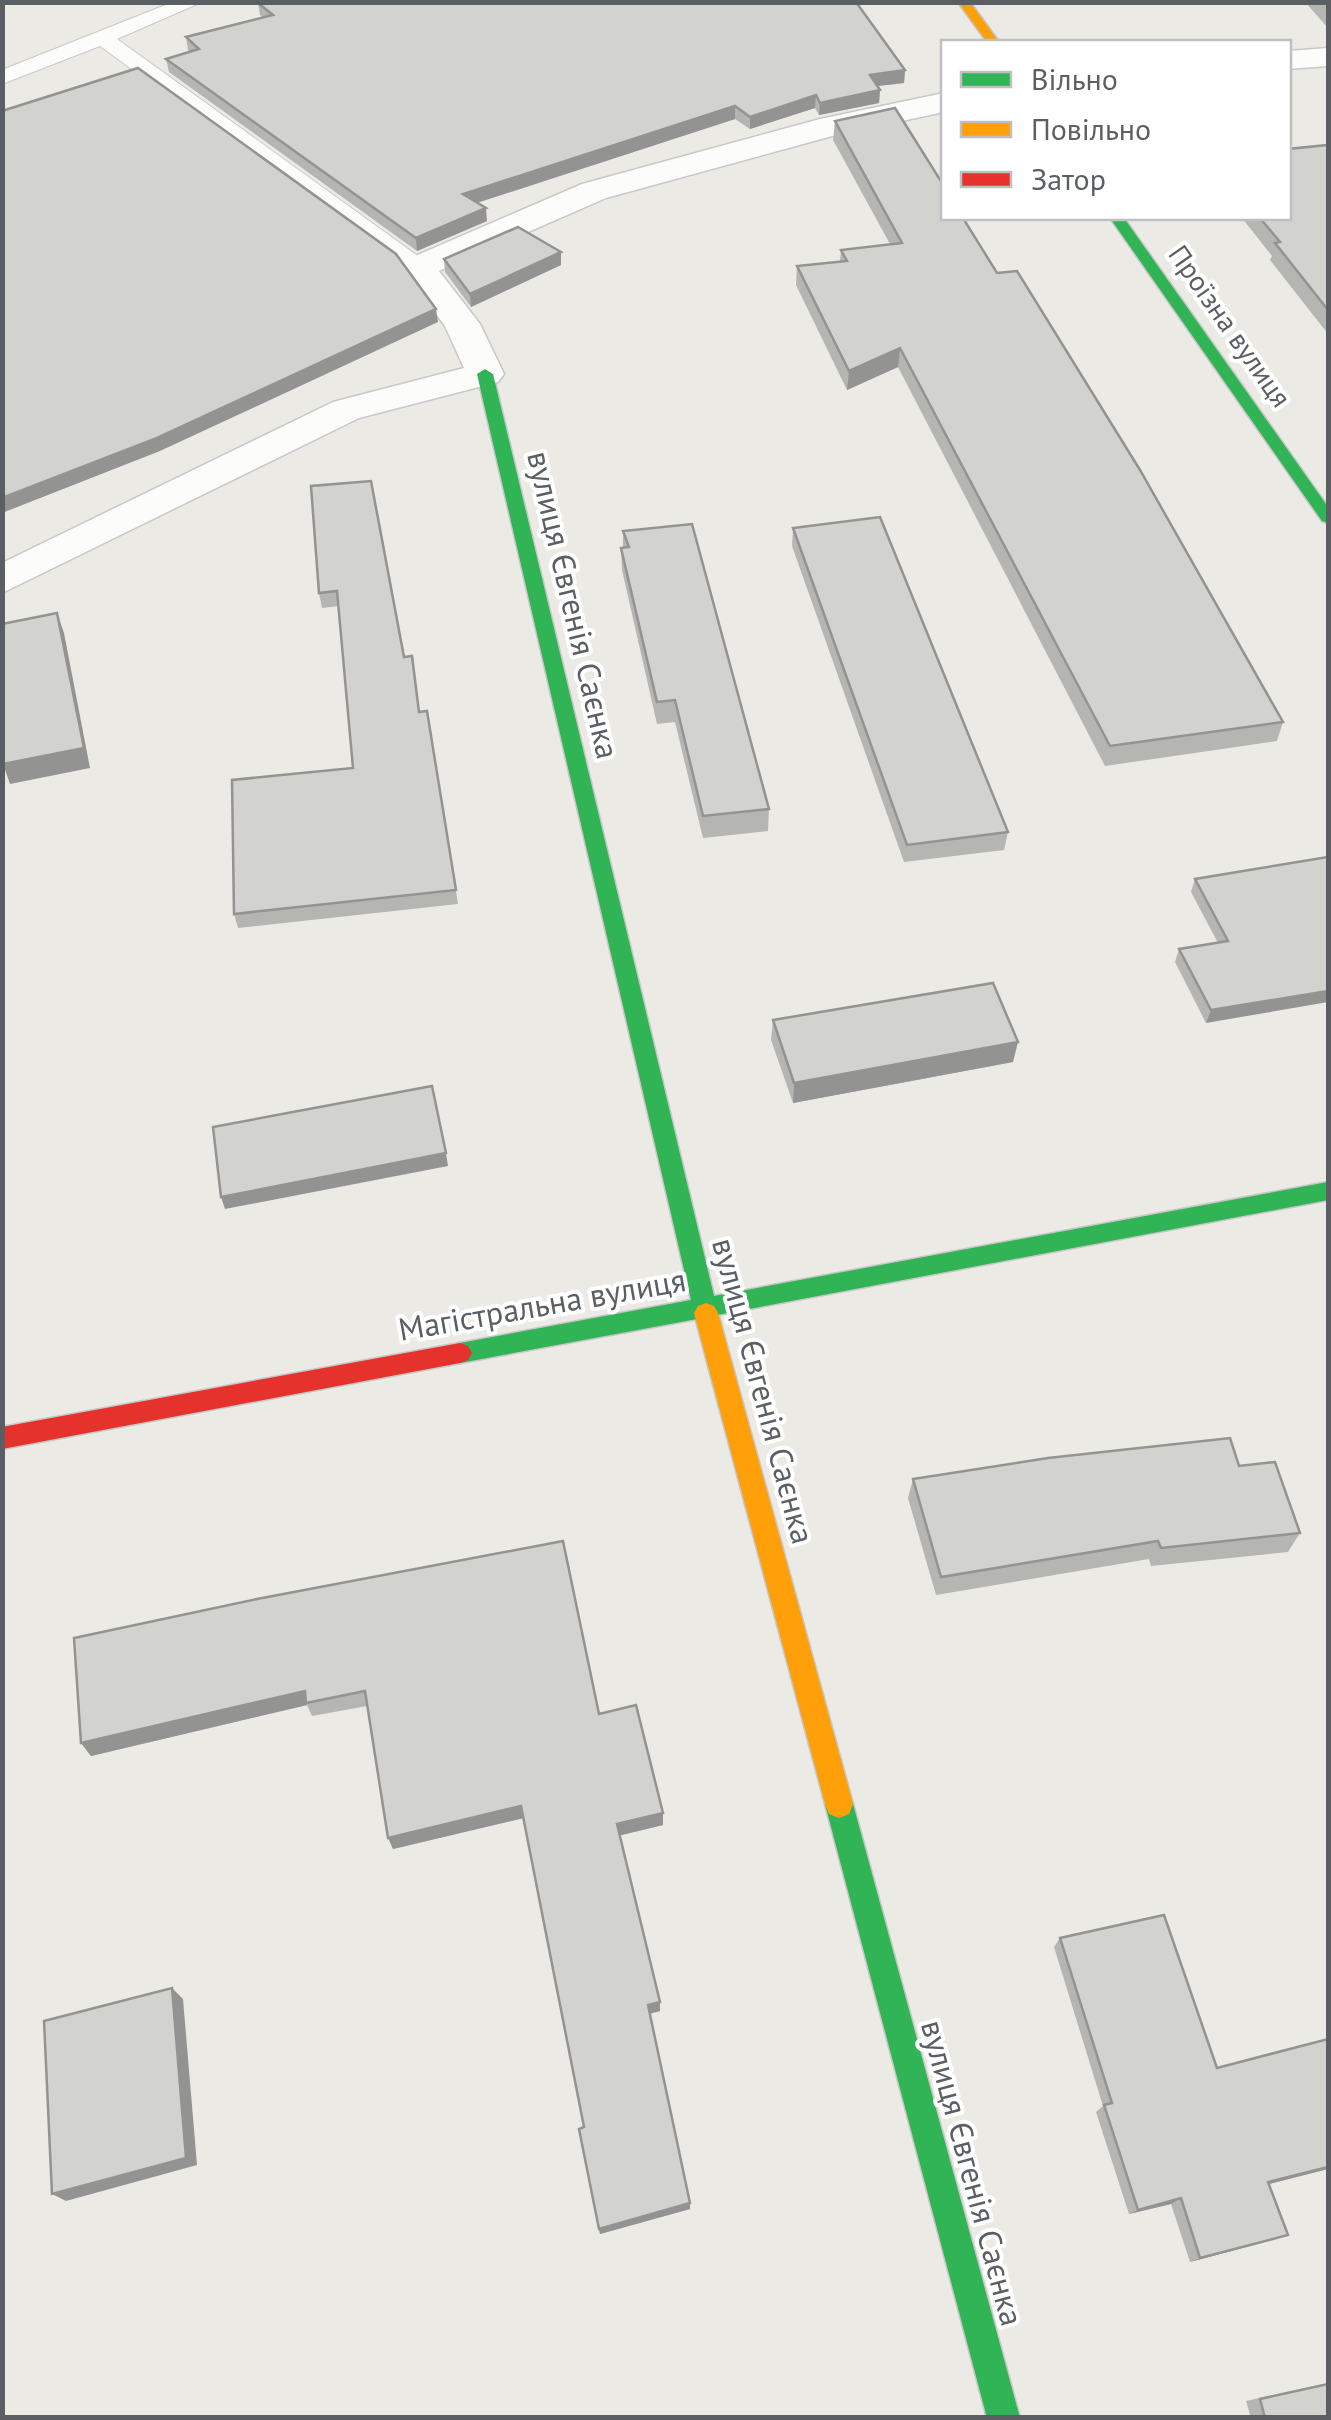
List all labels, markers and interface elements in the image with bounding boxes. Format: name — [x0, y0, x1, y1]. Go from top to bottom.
legend — [941, 40, 1291, 220]
text: Вільно — [1031, 59, 1118, 98]
text: Повільно — [1031, 109, 1151, 148]
text: Затор — [1031, 159, 1106, 198]
street label: Проїзна вулиця — [1161, 237, 1300, 414]
street label: вулиця Євгенія Саєнка — [518, 447, 630, 763]
street label: вулиця Євгенія Саєнка — [703, 1233, 825, 1548]
street label: Магістральна вулиця — [395, 1258, 689, 1350]
street label: вулиця Євгенія Саєнка — [912, 2015, 1034, 2330]

